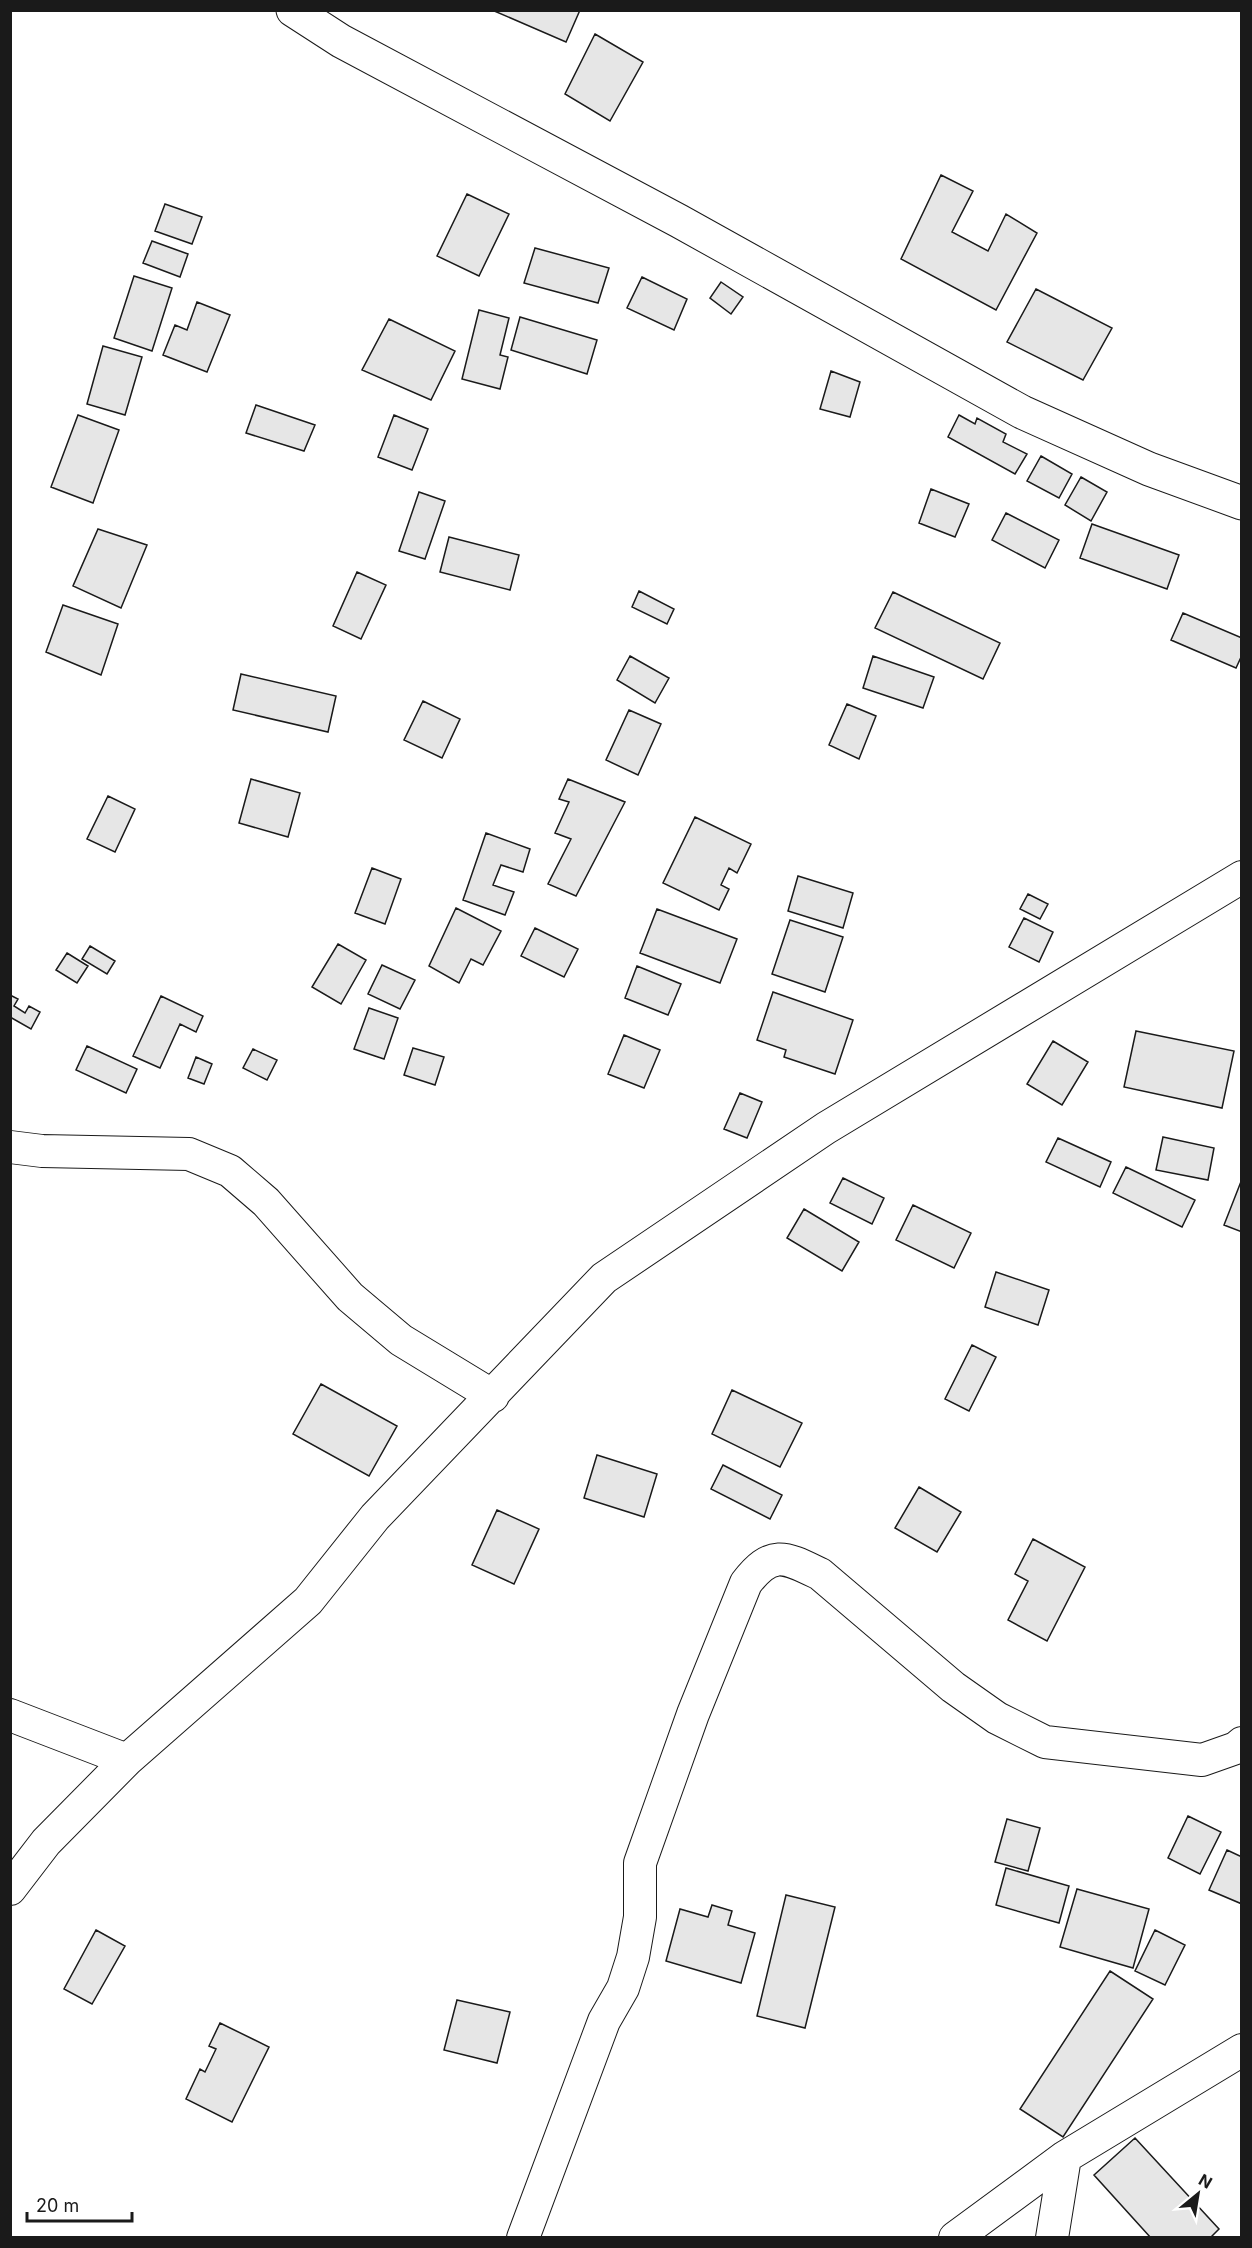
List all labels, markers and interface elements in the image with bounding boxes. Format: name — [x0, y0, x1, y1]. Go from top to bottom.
north arrow — [1168, 2164, 1228, 2224]
text: N — [1195, 2169, 1216, 2193]
scale bar — [27, 2185, 132, 2223]
text: 20 m — [36, 2195, 79, 2216]

